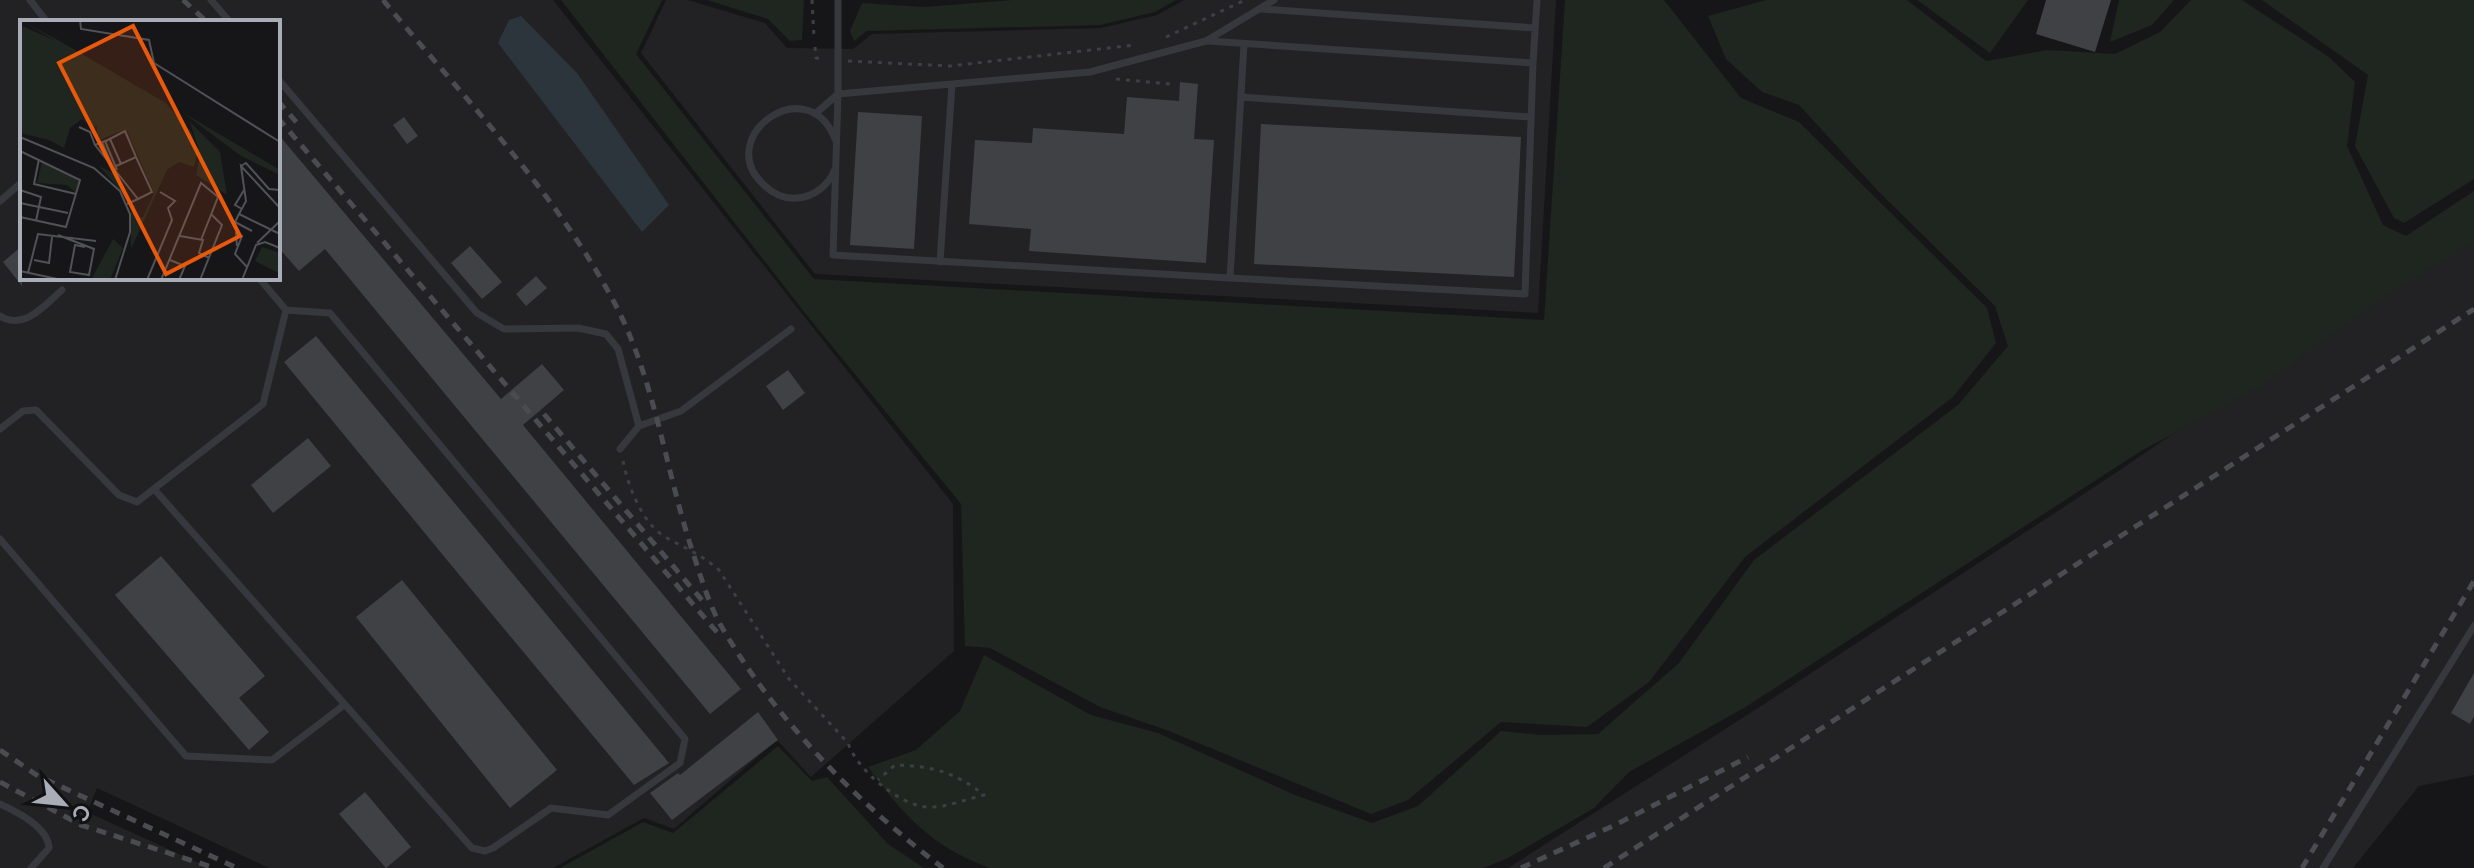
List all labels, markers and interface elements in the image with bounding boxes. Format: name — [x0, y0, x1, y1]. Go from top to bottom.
inset map — [20, 20, 280, 280]
north arrow — [24, 764, 104, 844]
text: С — [67, 800, 97, 826]

